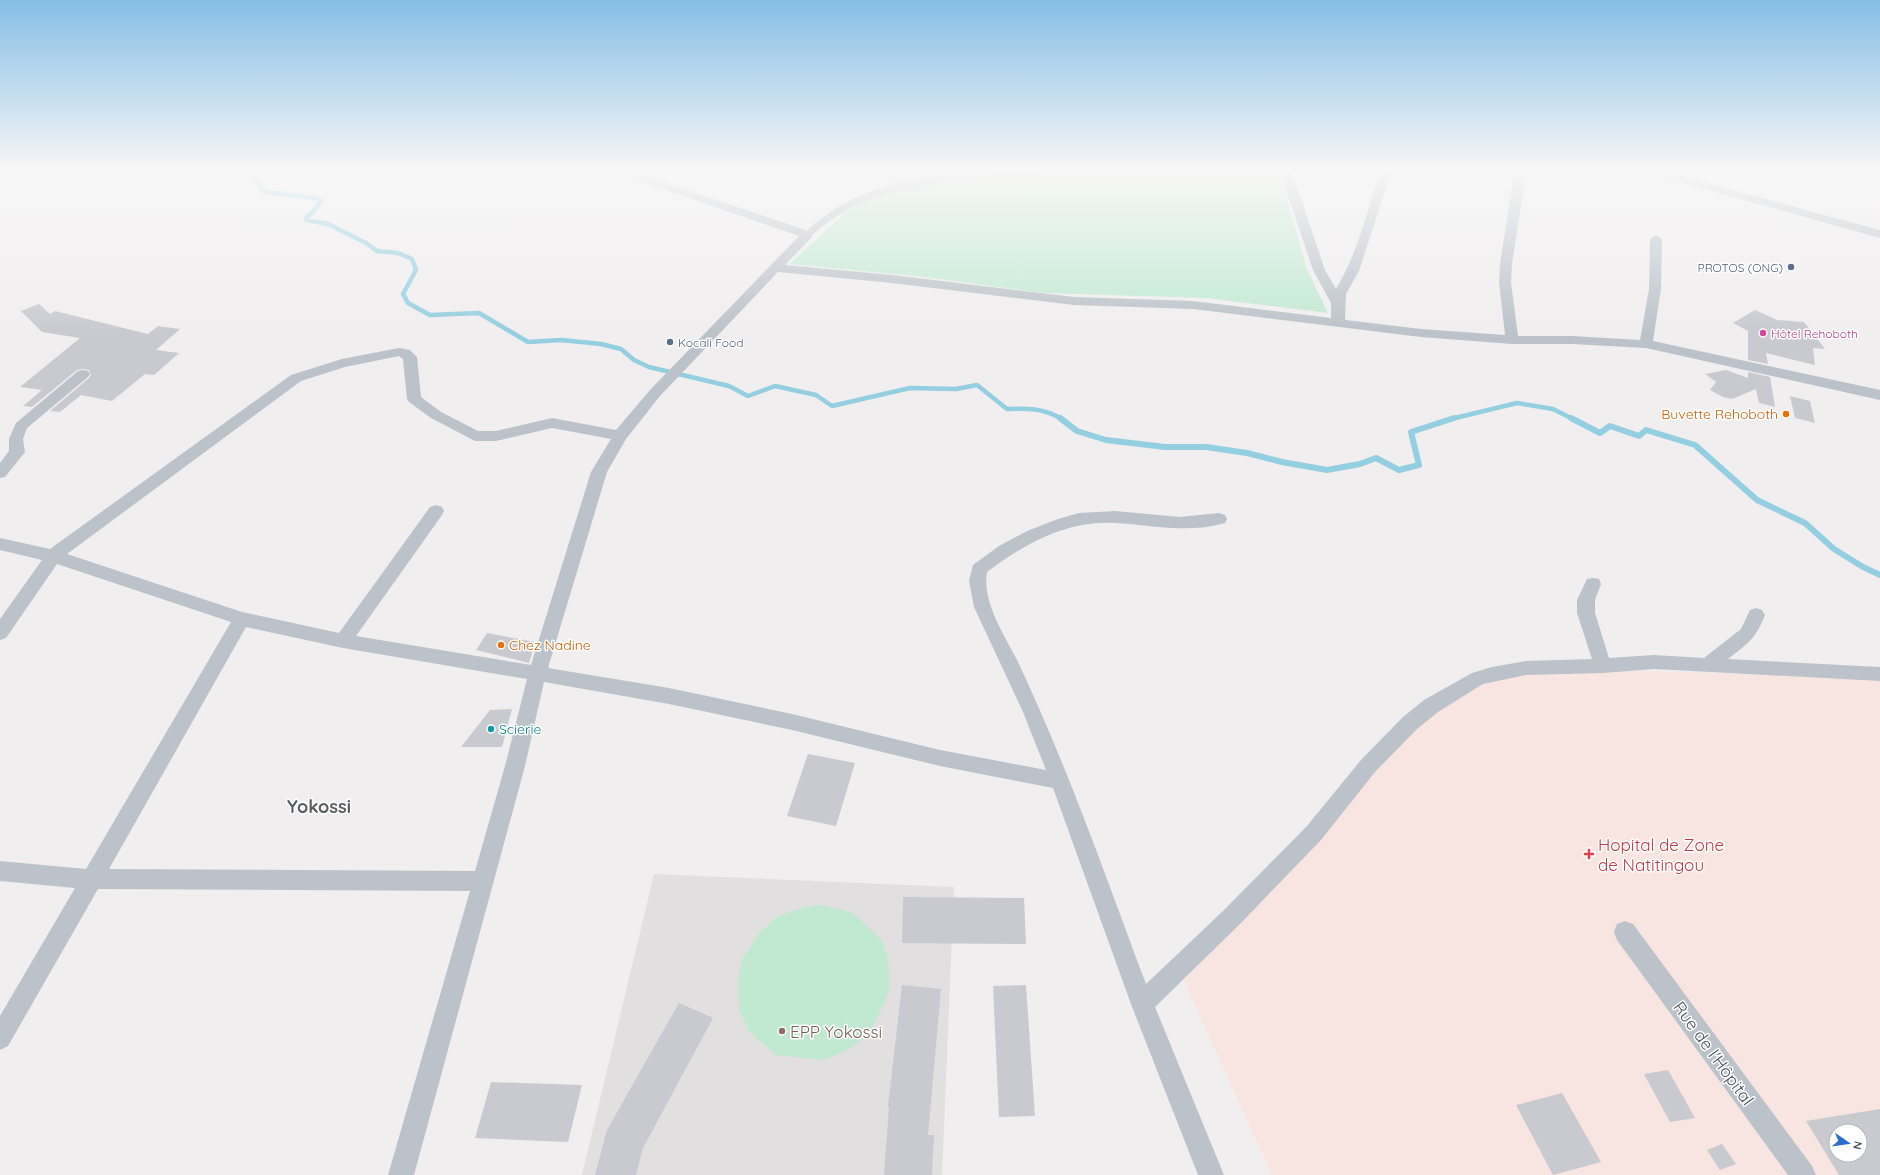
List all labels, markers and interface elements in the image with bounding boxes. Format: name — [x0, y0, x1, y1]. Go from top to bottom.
place label: PROTOS (ONG) — [1698, 260, 1783, 275]
marker: PROTOS (ONG) — [1786, 262, 1796, 272]
place label: Hôtel Rehoboth — [1771, 326, 1858, 341]
marker: Hôtel Rehoboth — [1758, 328, 1768, 338]
place label: Kocali Food — [678, 335, 744, 350]
marker: Kocali Food — [665, 337, 675, 347]
place label: Buvette Rehoboth — [1661, 405, 1778, 423]
marker: Buvette Rehoboth — [1781, 409, 1791, 419]
place label: Chez Nadine — [509, 636, 591, 654]
marker: Chez Nadine — [496, 640, 506, 650]
place label: Scierie — [499, 720, 541, 738]
marker: Scierie — [486, 724, 496, 734]
district label: Yokossi — [287, 795, 351, 818]
place label: Hopital de Zone de Natitingou — [1598, 834, 1724, 875]
marker: Hopital de Zone de Natitingou — [1583, 848, 1595, 860]
street label: Rue de l'Hôpital — [1669, 997, 1759, 1109]
place label: EPP Yokossi — [790, 1021, 882, 1042]
marker: EPP Yokossi — [777, 1026, 787, 1036]
north arrow — [1828, 1123, 1868, 1163]
text: N — [1850, 1140, 1865, 1151]

